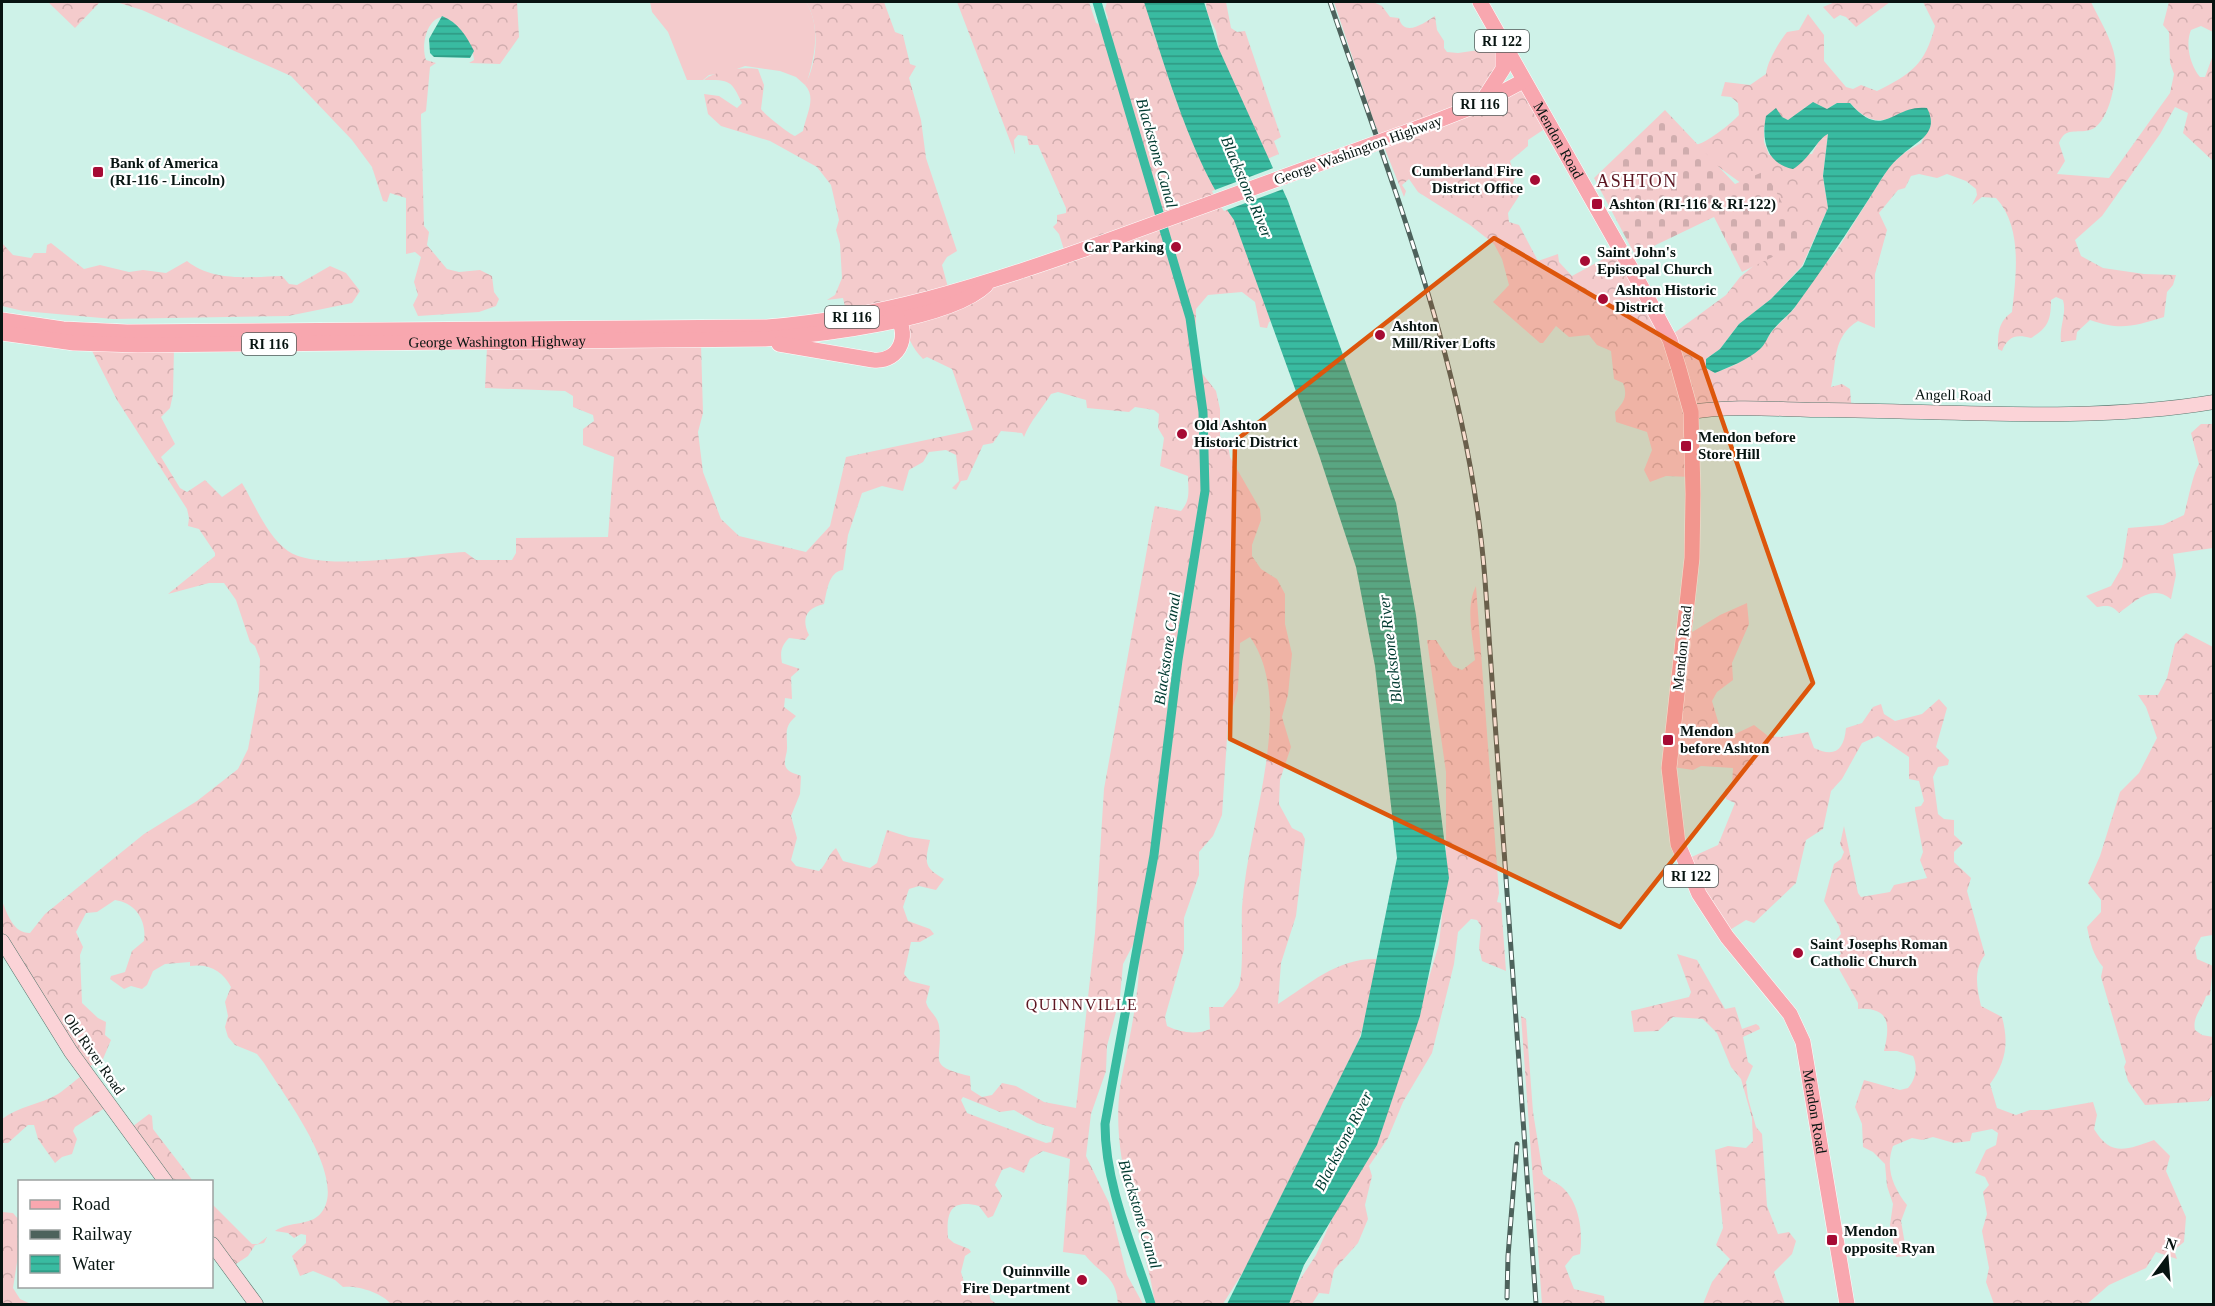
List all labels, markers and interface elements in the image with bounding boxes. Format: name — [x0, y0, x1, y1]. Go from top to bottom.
road number: RI 122 — [1475, 30, 1529, 52]
road number: RI 116 — [1453, 93, 1507, 115]
water label: Blackstone Canal — [1133, 96, 1181, 210]
street label: Mendon Road — [1530, 99, 1587, 182]
street label: George Washington Highway — [1272, 112, 1445, 188]
water label: Blackstone River — [1218, 134, 1276, 241]
place label: Bank of America (RI-116 - Lincoln) — [110, 155, 225, 189]
place label: Cumberland Fire District Office — [1411, 163, 1523, 196]
marker: Bank of America (RI-116 - Lincoln) — [91, 165, 105, 179]
district label: ASHTON — [1596, 171, 1678, 191]
marker: Cumberland Fire District Office — [1528, 173, 1542, 187]
place label: Ashton (RI-116 & RI-122) — [1609, 196, 1776, 213]
marker: Ashton (RI-116 & RI-122) — [1590, 197, 1604, 211]
place label: Car Parking — [1084, 239, 1164, 255]
marker: Car Parking — [1169, 240, 1183, 254]
place label: Saint John's Episcopal Church — [1597, 244, 1713, 277]
marker: Saint John's Episcopal Church — [1578, 254, 1592, 268]
place label: Ashton Historic District — [1615, 282, 1717, 315]
marker: Ashton Historic District — [1596, 292, 1610, 306]
road number: RI 116 — [825, 306, 879, 328]
place label: Ashton Mill/River Lofts — [1392, 318, 1496, 351]
marker: Ashton Mill/River Lofts — [1373, 328, 1387, 342]
road number: RI 116 — [242, 333, 296, 355]
street label: George Washington Highway — [408, 333, 587, 350]
street label: Angell Road — [1915, 386, 1992, 404]
place label: Old Ashton Historic District — [1194, 417, 1298, 450]
marker: Old Ashton Historic District — [1175, 427, 1189, 441]
place label: Mendon before Store Hill — [1698, 429, 1796, 462]
marker: Mendon before Store Hill — [1679, 439, 1693, 453]
water label: Blackstone Canal — [1151, 591, 1183, 706]
water label: Blackstone River — [1375, 593, 1405, 704]
street label: Mendon Road — [1670, 604, 1694, 691]
place label: Mendon before Ashton — [1680, 723, 1770, 756]
marker: Mendon before Ashton — [1661, 733, 1675, 747]
road number: RI 122 — [1664, 865, 1718, 887]
place label: Saint Josephs Roman Catholic Church — [1810, 936, 1948, 969]
marker: Saint Josephs Roman Catholic Church — [1791, 946, 1805, 960]
district label: QUINNVILLE — [1026, 996, 1138, 1013]
street label: Old River Road — [60, 1011, 128, 1098]
street label: Mendon Road — [1800, 1068, 1830, 1155]
water label: Blackstone River — [1311, 1088, 1376, 1193]
water label: Blackstone Canal — [1115, 1157, 1165, 1271]
legend — [18, 1180, 213, 1288]
text: Road — [72, 1194, 110, 1214]
place label: Mendon opposite Ryan — [1844, 1223, 1935, 1256]
text: Railway — [72, 1224, 132, 1244]
north arrow — [2137, 1228, 2197, 1288]
marker: Mendon opposite Ryan — [1825, 1233, 1839, 1247]
text: N — [2163, 1234, 2179, 1254]
text: Water — [72, 1254, 115, 1274]
place label: Quinnville Fire Department — [962, 1263, 1070, 1296]
marker: Quinnville Fire Department — [1075, 1273, 1089, 1287]

